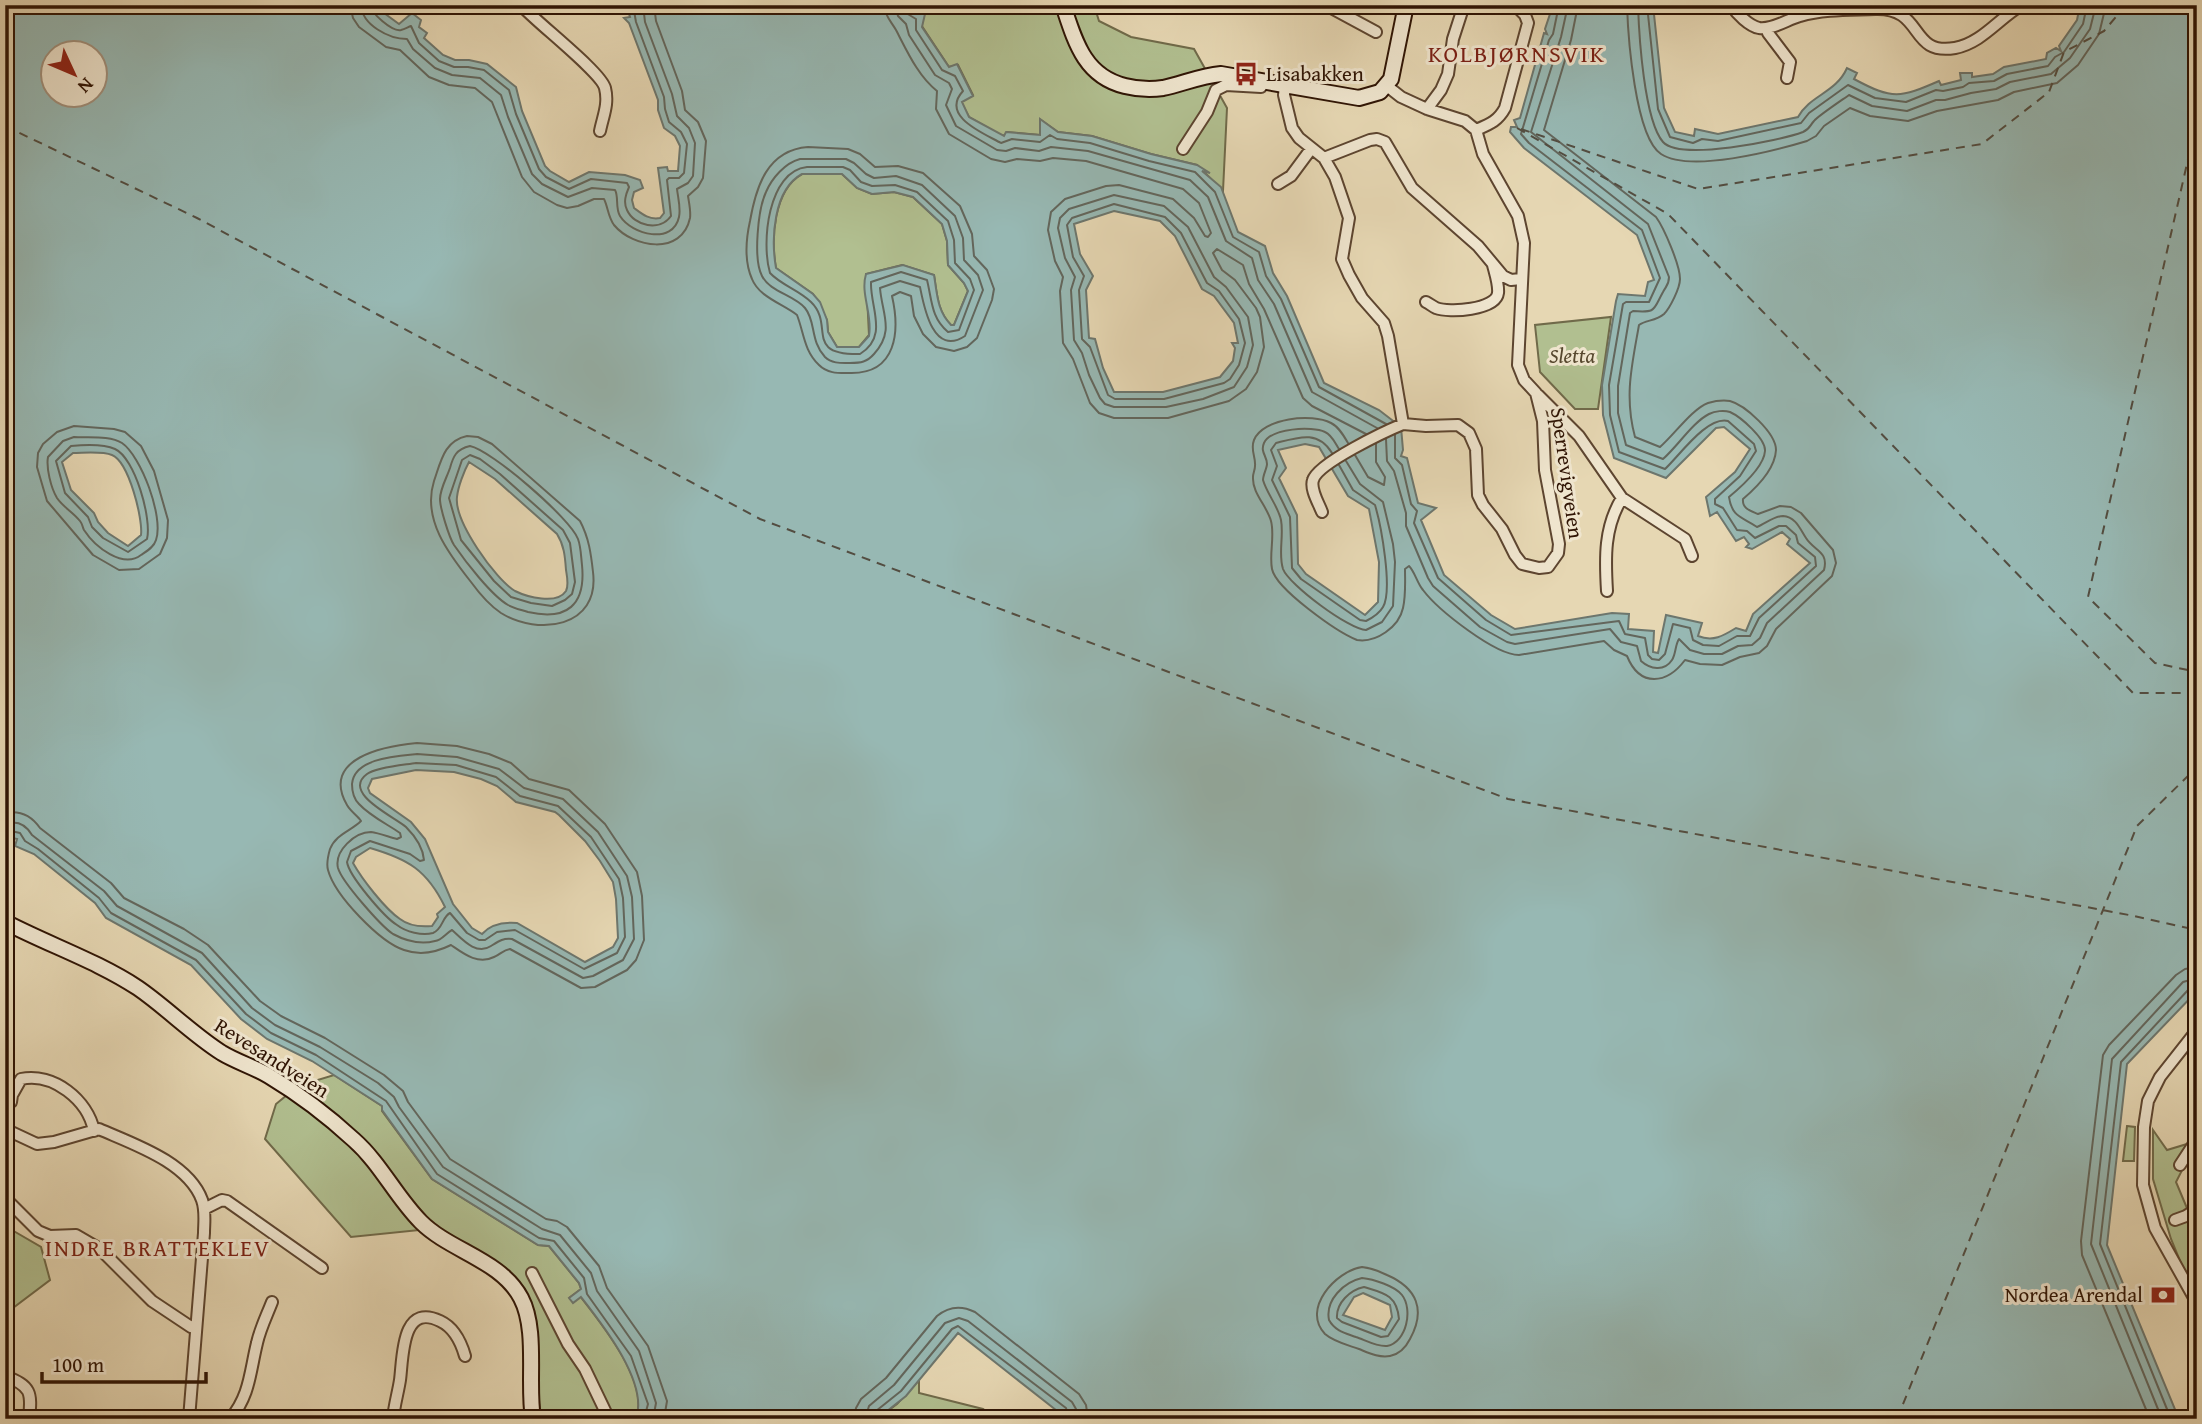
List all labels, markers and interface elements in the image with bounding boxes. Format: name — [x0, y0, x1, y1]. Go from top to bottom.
district label: KOLBJØRNSVIK — [1428, 36, 1606, 71]
north arrow — [38, 38, 108, 108]
place label: Lisabakken — [1266, 58, 1364, 89]
bus stop icon: Lisabakken — [1232, 60, 1260, 88]
text: N — [72, 72, 101, 100]
park label: Sletta — [1549, 340, 1595, 371]
street label: Sperrevigveien — [1543, 405, 1592, 541]
street label: Revesandveien — [209, 1010, 336, 1105]
district label: INDRE BRATTEKLEV — [45, 1231, 271, 1264]
place label: Nordea Arendal — [2005, 1279, 2143, 1310]
bank icon: Nordea Arendal — [2149, 1281, 2177, 1309]
scale bar — [42, 1340, 206, 1384]
text: 100 m — [52, 1349, 104, 1380]

